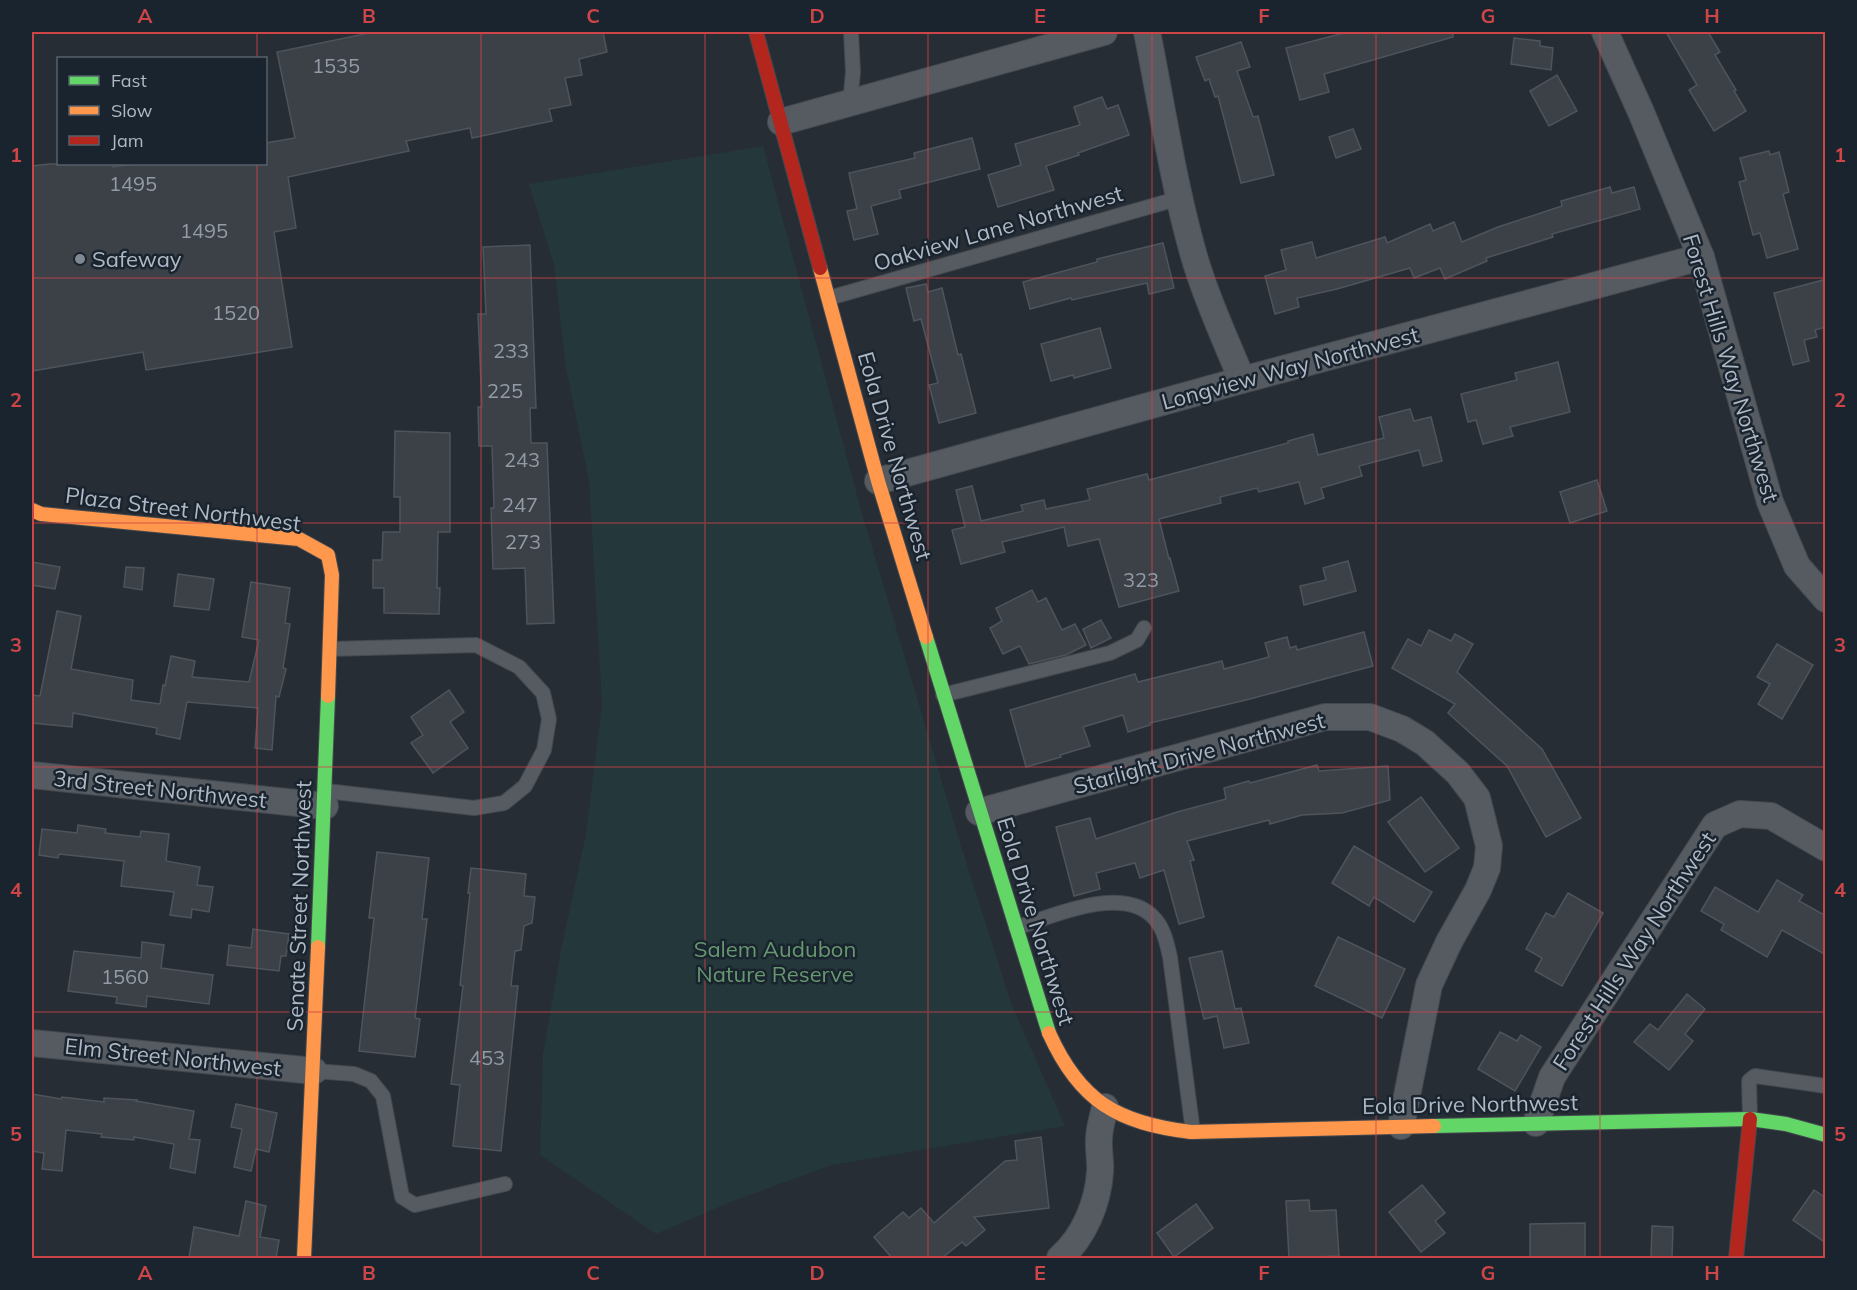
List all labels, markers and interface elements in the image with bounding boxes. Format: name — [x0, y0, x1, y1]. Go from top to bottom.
text: A — [138, 3, 153, 28]
text: B — [362, 3, 376, 28]
text: C — [586, 3, 600, 28]
text: D — [809, 3, 825, 28]
text: E — [1034, 3, 1046, 28]
text: F — [1258, 3, 1270, 28]
text: G — [1481, 3, 1495, 28]
text: H — [1704, 3, 1720, 28]
house number: 1535 — [312, 53, 360, 78]
legend — [57, 57, 267, 165]
text: Fast — [111, 69, 147, 92]
text: Slow — [111, 99, 153, 122]
text: Jam — [111, 129, 144, 152]
text: 1 — [10, 142, 22, 167]
text: 1 — [1834, 142, 1846, 167]
house number: 1495 — [109, 171, 157, 196]
street label: Oakview Lane Northwest — [870, 179, 1126, 277]
house number: 1495 — [180, 218, 228, 243]
street label: Forest Hills Way Northwest — [1677, 231, 1785, 506]
place label: Safeway — [92, 245, 182, 273]
marker: Safeway — [73, 252, 87, 266]
house number: 1520 — [212, 300, 260, 325]
street label: Longview Way Northwest — [1158, 320, 1422, 416]
house number: 233 — [493, 338, 529, 363]
street label: Eola Drive Northwest — [852, 348, 938, 564]
house number: 225 — [487, 378, 523, 403]
text: 2 — [10, 387, 22, 412]
text: 2 — [1834, 387, 1846, 412]
house number: 243 — [504, 447, 540, 472]
street label: Plaza Street Northwest — [64, 481, 303, 537]
house number: 247 — [502, 492, 538, 517]
house number: 273 — [505, 529, 541, 554]
house number: 323 — [1123, 567, 1159, 592]
text: 3 — [10, 632, 22, 657]
text: 3 — [1834, 632, 1846, 657]
street label: Starlight Drive Northwest — [1070, 706, 1328, 800]
street label: 3rd Street Northwest — [52, 764, 268, 814]
street label: Senate Street Northwest — [281, 780, 317, 1032]
street label: Eola Drive Northwest — [991, 814, 1081, 1029]
street label: Forest Hills Way Northwest — [1546, 826, 1722, 1076]
text: 4 — [10, 877, 22, 902]
text: 4 — [1834, 877, 1846, 902]
park label: Salem Audubon Nature Reserve — [694, 935, 856, 988]
house number: 1560 — [101, 964, 149, 989]
street label: Elm Street Northwest — [63, 1032, 283, 1082]
house number: 453 — [469, 1045, 505, 1070]
street label: Eola Drive Northwest — [1362, 1088, 1578, 1120]
text: 5 — [10, 1121, 22, 1146]
text: 5 — [1834, 1121, 1846, 1146]
text: A — [138, 1260, 153, 1285]
text: B — [362, 1260, 376, 1285]
text: C — [586, 1260, 600, 1285]
text: D — [809, 1260, 825, 1285]
text: E — [1034, 1260, 1046, 1285]
text: F — [1258, 1260, 1270, 1285]
text: G — [1481, 1260, 1495, 1285]
text: H — [1704, 1260, 1720, 1285]

